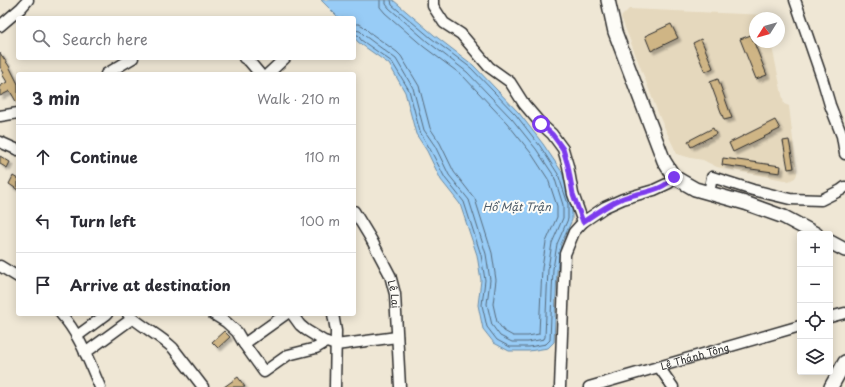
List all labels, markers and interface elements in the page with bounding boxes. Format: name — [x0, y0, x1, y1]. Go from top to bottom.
north arrow — [749, 12, 785, 48]
search box — [16, 16, 356, 60]
icon: search — [30, 27, 52, 49]
text: Search here — [62, 27, 148, 50]
text: 3 min — [32, 85, 80, 111]
text: Walk · 210 m — [257, 89, 340, 108]
route start — [532, 115, 550, 133]
text: Continue — [70, 145, 138, 168]
icon: ahead — [32, 146, 54, 168]
text: 110 m — [305, 147, 340, 166]
route end — [665, 168, 683, 186]
water label: Hồ Mặt Trận — [483, 198, 551, 215]
text: Turn left — [70, 209, 136, 232]
icon: left — [32, 210, 54, 232]
text: 100 m — [300, 211, 340, 230]
map controls — [797, 231, 833, 375]
button: + — [797, 231, 833, 267]
button: − — [797, 267, 833, 303]
text: Arrive at destination — [70, 273, 231, 296]
icon: arrive — [32, 274, 54, 296]
street label: Lê Lai — [385, 278, 404, 309]
button: locate — [797, 303, 833, 339]
street label: Lê Thánh Tông — [658, 339, 731, 373]
button: layers — [797, 339, 833, 375]

